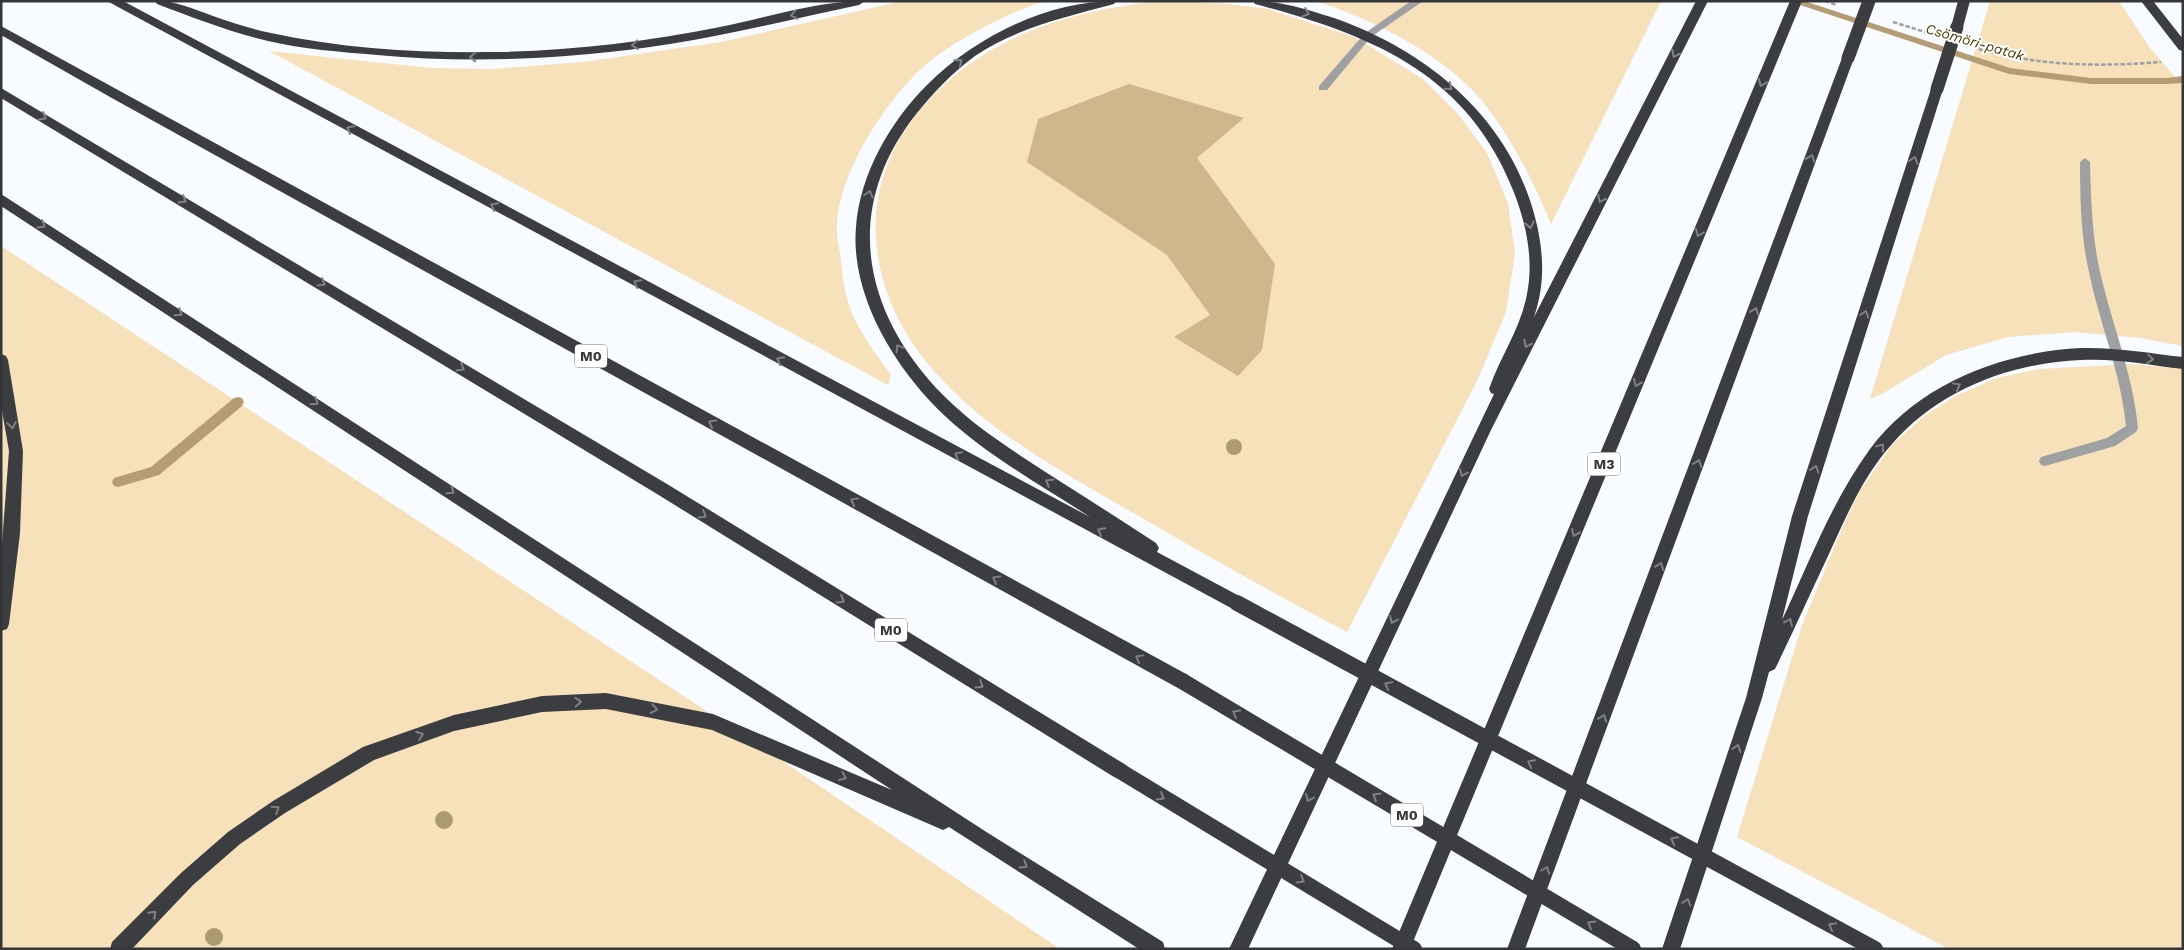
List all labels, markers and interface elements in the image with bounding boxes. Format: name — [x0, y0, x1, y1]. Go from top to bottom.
one-way arrow — [1302, 7, 1310, 17]
one-way arrow — [790, 9, 799, 20]
water label: Csömöri-patak — [1924, 20, 2026, 64]
one-way arrow — [630, 39, 638, 50]
one-way arrow — [1671, 49, 1681, 58]
one-way arrow — [469, 51, 477, 62]
one-way arrow — [954, 59, 963, 68]
one-way arrow — [1758, 78, 1768, 87]
one-way arrow — [1443, 82, 1452, 90]
one-way arrow — [38, 110, 47, 120]
one-way arrow — [347, 125, 356, 135]
one-way arrow — [1805, 155, 1815, 163]
one-way arrow — [1909, 156, 1919, 164]
one-way arrow — [864, 190, 874, 198]
one-way arrow — [177, 193, 186, 203]
one-way arrow — [1597, 194, 1607, 203]
one-way arrow — [490, 202, 499, 212]
one-way arrow — [37, 218, 46, 228]
one-way arrow — [1524, 220, 1535, 229]
one-way arrow — [1695, 228, 1706, 237]
one-way arrow — [317, 277, 326, 287]
one-way arrow — [633, 279, 642, 289]
one-way arrow — [173, 307, 182, 317]
one-way arrow — [1749, 307, 1759, 315]
one-way arrow — [1859, 311, 1869, 319]
one-way arrow — [1523, 339, 1533, 348]
road number: M0 — [575, 344, 607, 368]
one-way arrow — [895, 344, 905, 353]
one-way arrow — [2146, 353, 2154, 364]
one-way arrow — [776, 356, 785, 366]
one-way arrow — [456, 361, 465, 371]
one-way arrow — [1633, 378, 1643, 387]
one-way arrow — [1952, 382, 1961, 392]
one-way arrow — [309, 396, 318, 405]
one-way arrow — [708, 419, 717, 429]
one-way arrow — [6, 421, 16, 429]
one-way arrow — [1875, 443, 1884, 453]
one-way arrow — [954, 451, 963, 461]
road number: M3 — [1588, 452, 1620, 476]
one-way arrow — [1692, 459, 1702, 468]
one-way arrow — [1810, 465, 1820, 474]
one-way arrow — [1459, 468, 1469, 477]
one-way arrow — [1045, 478, 1054, 488]
one-way arrow — [445, 485, 454, 494]
one-way arrow — [850, 497, 859, 507]
one-way arrow — [698, 509, 707, 518]
one-way arrow — [1097, 527, 1106, 537]
one-way arrow — [1570, 529, 1580, 537]
one-way arrow — [1654, 562, 1664, 571]
one-way arrow — [993, 576, 1002, 586]
one-way arrow — [836, 594, 845, 604]
one-way arrow — [1389, 615, 1400, 624]
road number: M0 — [875, 618, 907, 642]
one-way arrow — [1783, 618, 1794, 627]
one-way arrow — [1135, 654, 1144, 664]
one-way arrow — [974, 679, 983, 689]
one-way arrow — [1385, 681, 1394, 691]
one-way arrow — [575, 697, 583, 708]
one-way arrow — [649, 704, 658, 714]
one-way arrow — [1233, 710, 1242, 720]
one-way arrow — [1597, 714, 1607, 723]
one-way arrow — [415, 731, 424, 741]
one-way arrow — [1732, 744, 1742, 753]
one-way arrow — [1527, 759, 1536, 769]
one-way arrow — [838, 771, 847, 782]
one-way arrow — [1156, 790, 1165, 800]
one-way arrow — [1305, 793, 1315, 802]
one-way arrow — [1372, 793, 1381, 803]
road number: M0 — [1391, 804, 1423, 826]
one-way arrow — [271, 806, 280, 815]
one-way arrow — [1670, 836, 1679, 846]
one-way arrow — [1018, 858, 1027, 868]
one-way arrow — [1540, 867, 1550, 875]
one-way arrow — [1295, 874, 1304, 884]
one-way arrow — [1681, 899, 1691, 907]
one-way arrow — [147, 911, 156, 920]
one-way arrow — [1587, 920, 1596, 930]
one-way arrow — [1829, 922, 1838, 932]

